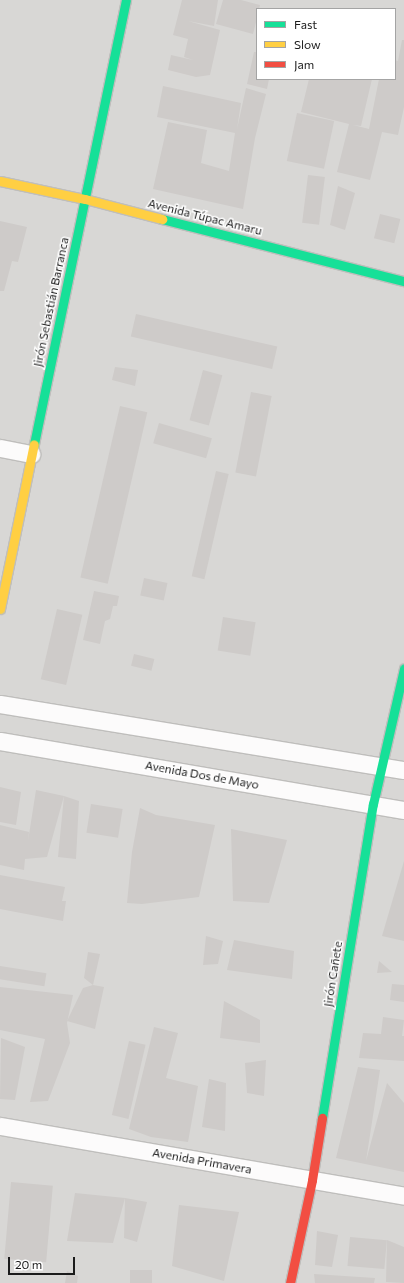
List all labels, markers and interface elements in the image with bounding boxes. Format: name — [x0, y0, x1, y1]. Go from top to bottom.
legend — [256, 8, 396, 80]
text: Fast — [294, 17, 317, 31]
text: Slow — [294, 37, 321, 51]
text: Jam — [294, 57, 314, 71]
street label: Avenida Túpac Amaru — [146, 196, 264, 238]
street label: Jirón Sebastián Barranca — [30, 236, 72, 368]
street label: Avenida Dos de Mayo — [144, 758, 260, 792]
street label: Jirón Cañete — [321, 940, 345, 1008]
street label: Avenida Primavera — [151, 1145, 253, 1177]
scale bar — [10, 1249, 77, 1275]
text: 20 m — [15, 1257, 42, 1271]

